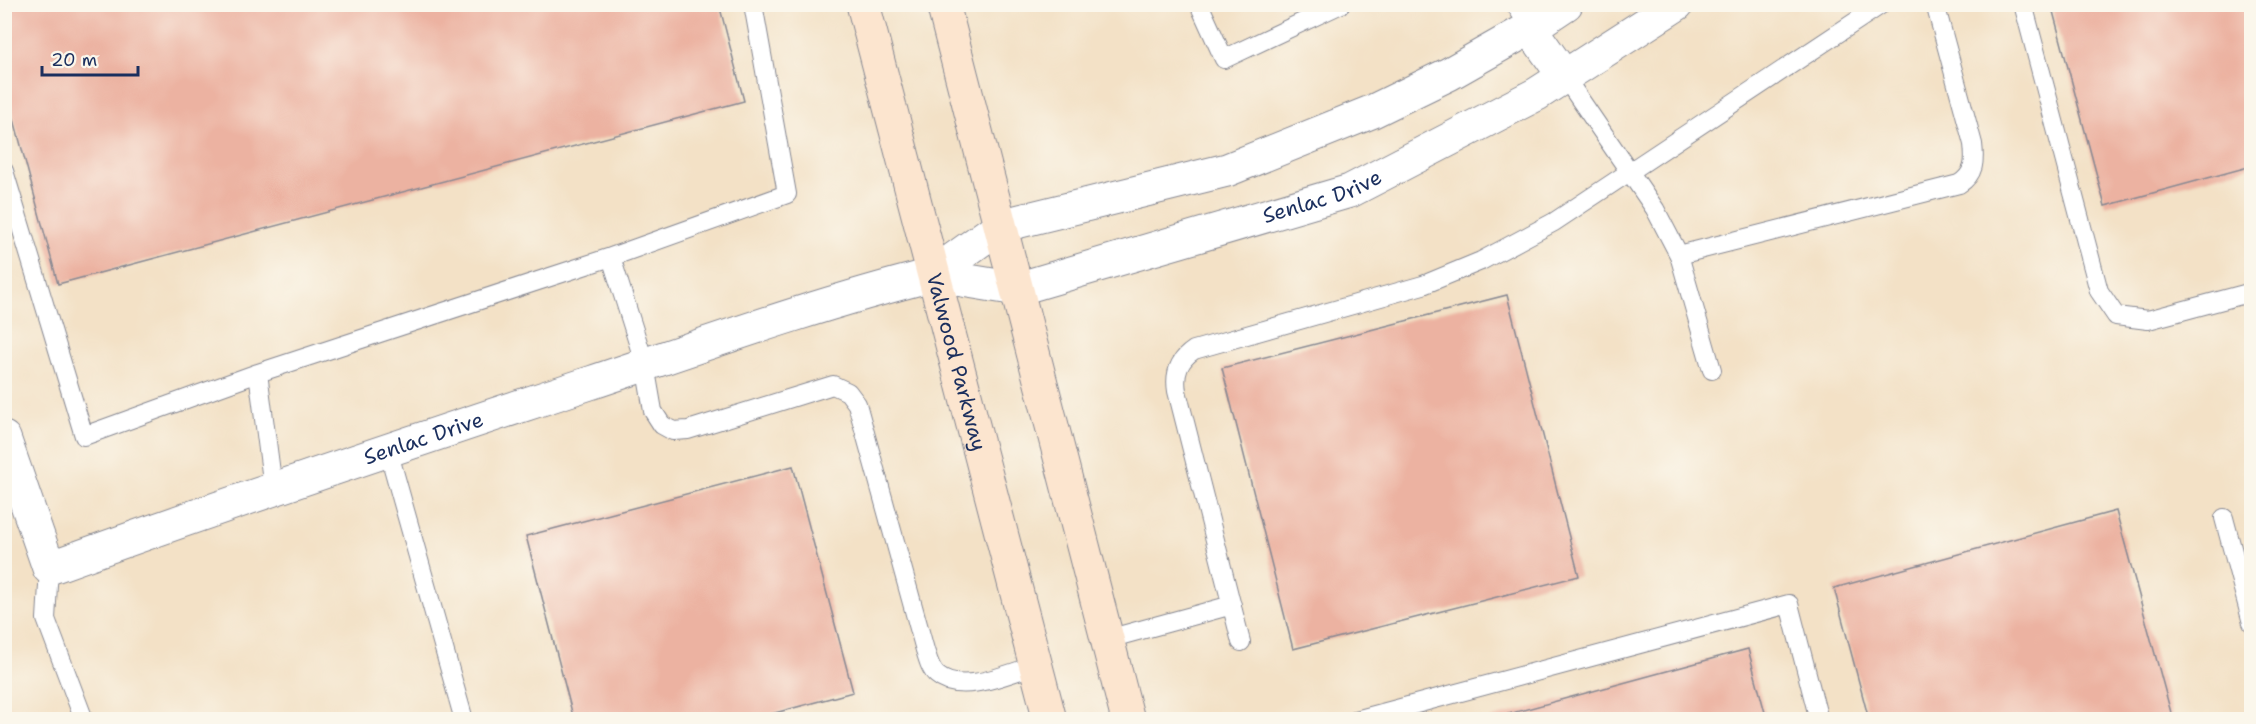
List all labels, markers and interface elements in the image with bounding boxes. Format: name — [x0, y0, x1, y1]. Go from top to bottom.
scale bar — [42, 39, 138, 77]
text: 20 m — [51, 48, 97, 72]
street label: Senlac Drive — [1259, 163, 1387, 230]
street label: Valwood Parkway — [920, 270, 993, 454]
street label: Senlac Drive — [360, 405, 487, 471]

